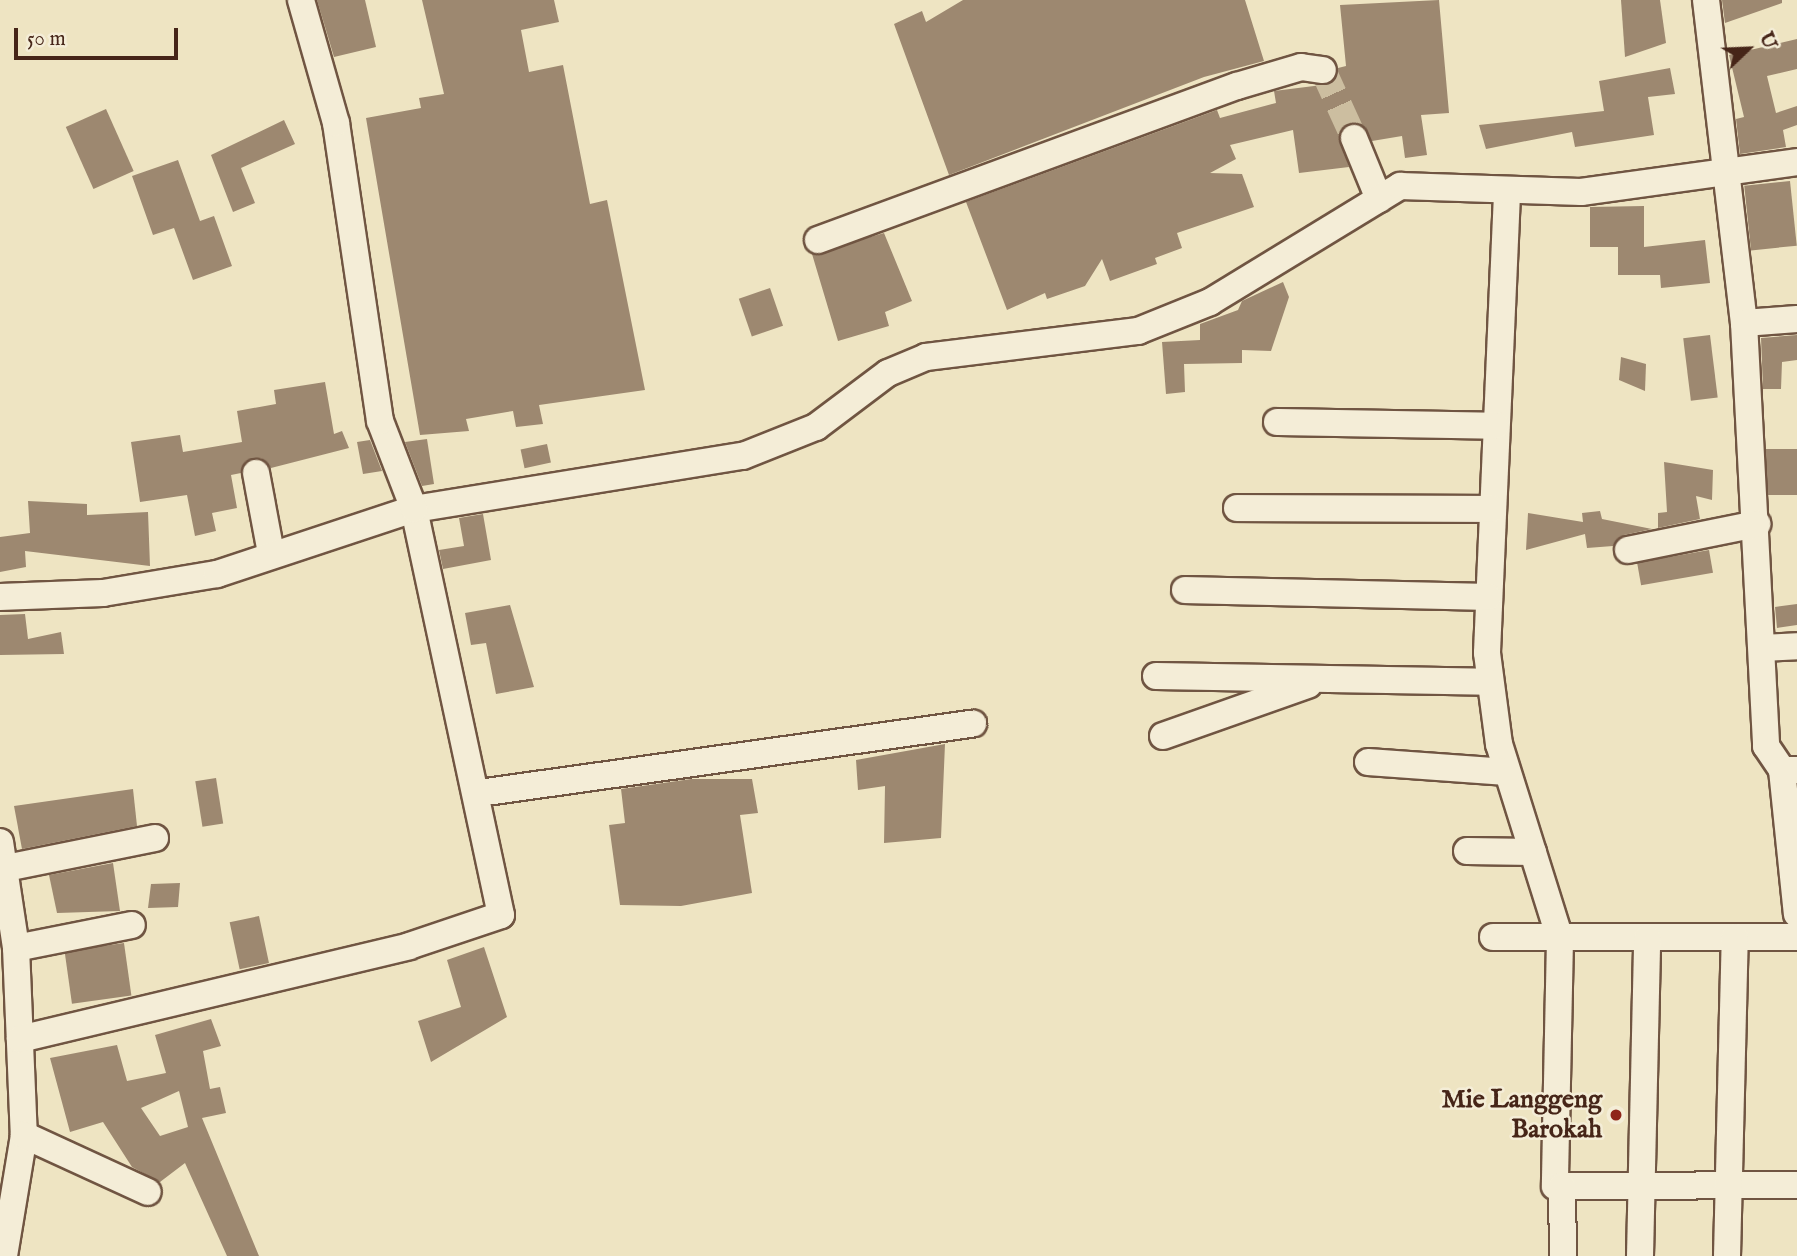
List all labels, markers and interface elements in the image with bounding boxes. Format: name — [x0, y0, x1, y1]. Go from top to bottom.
scale bar — [18, 14, 182, 58]
north arrow — [1713, 14, 1783, 84]
text: 50 m — [27, 26, 66, 53]
text: U — [1753, 29, 1782, 53]
place label: Mie Langgeng Barokah — [1441, 1084, 1602, 1146]
marker: Mie Langgeng Barokah — [1608, 1107, 1624, 1123]

